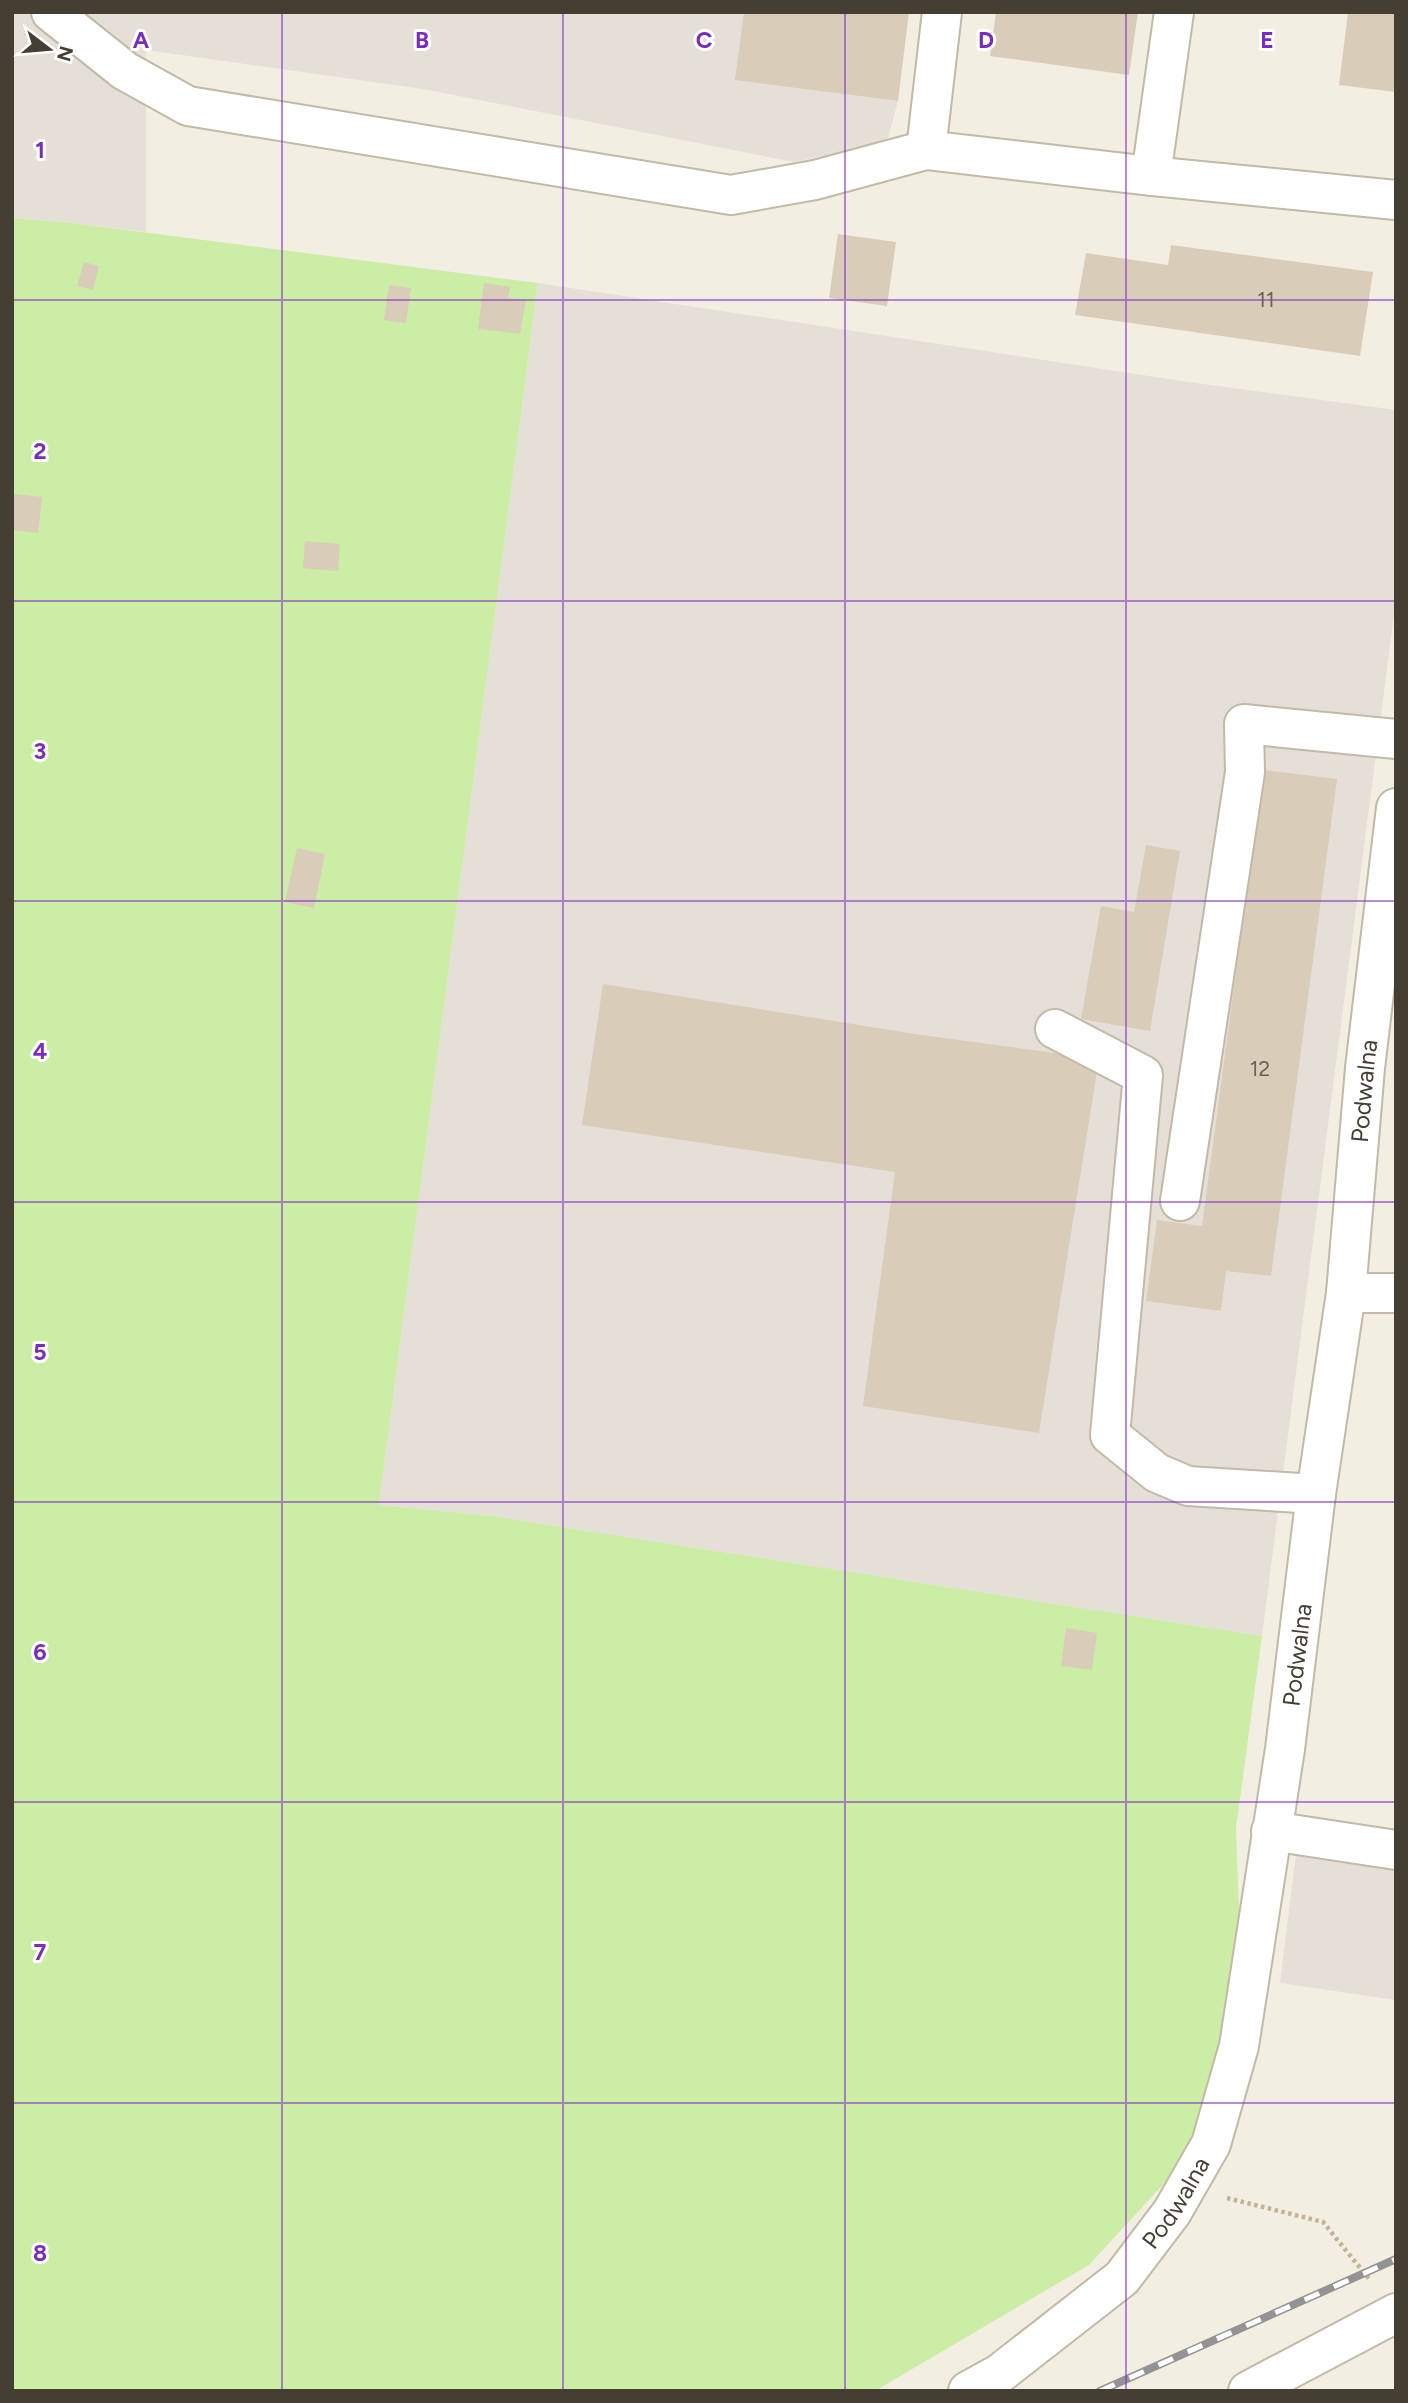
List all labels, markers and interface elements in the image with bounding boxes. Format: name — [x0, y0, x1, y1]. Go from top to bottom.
north arrow — [14, 14, 84, 84]
text: A — [133, 26, 150, 54]
text: B — [415, 26, 429, 54]
text: C — [696, 26, 713, 54]
text: D — [978, 26, 994, 54]
text: E — [1260, 26, 1274, 54]
text: N — [52, 43, 78, 64]
text: 1 — [35, 136, 45, 164]
house number: 11 — [1257, 287, 1275, 312]
text: 2 — [33, 437, 47, 465]
text: 3 — [34, 737, 46, 765]
text: 4 — [33, 1037, 47, 1065]
street label: Podwalna — [1344, 1038, 1383, 1144]
house number: 12 — [1250, 1056, 1270, 1081]
text: 5 — [33, 1338, 47, 1366]
street label: Podwalna — [1276, 1602, 1317, 1708]
text: 6 — [33, 1638, 47, 1666]
text: 7 — [34, 1938, 47, 1966]
street label: Podwalna — [1135, 2151, 1215, 2254]
text: 8 — [33, 2239, 47, 2267]

